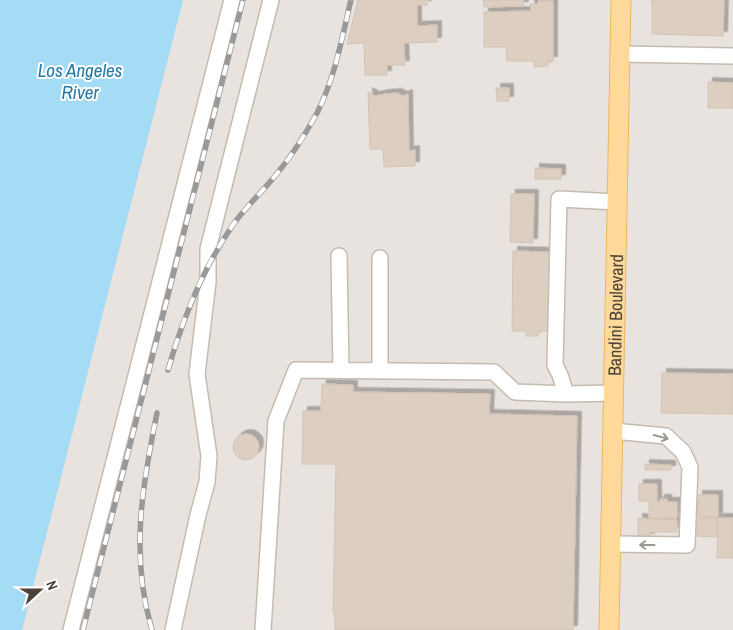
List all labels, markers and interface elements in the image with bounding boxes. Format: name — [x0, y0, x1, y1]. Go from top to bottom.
water label: Los Angeles River — [38, 57, 123, 105]
street label: Bandini Boulevard — [601, 254, 629, 376]
one-way arrow — [653, 432, 669, 442]
one-way arrow — [639, 540, 656, 550]
north arrow — [15, 565, 65, 615]
text: N — [42, 578, 62, 592]

